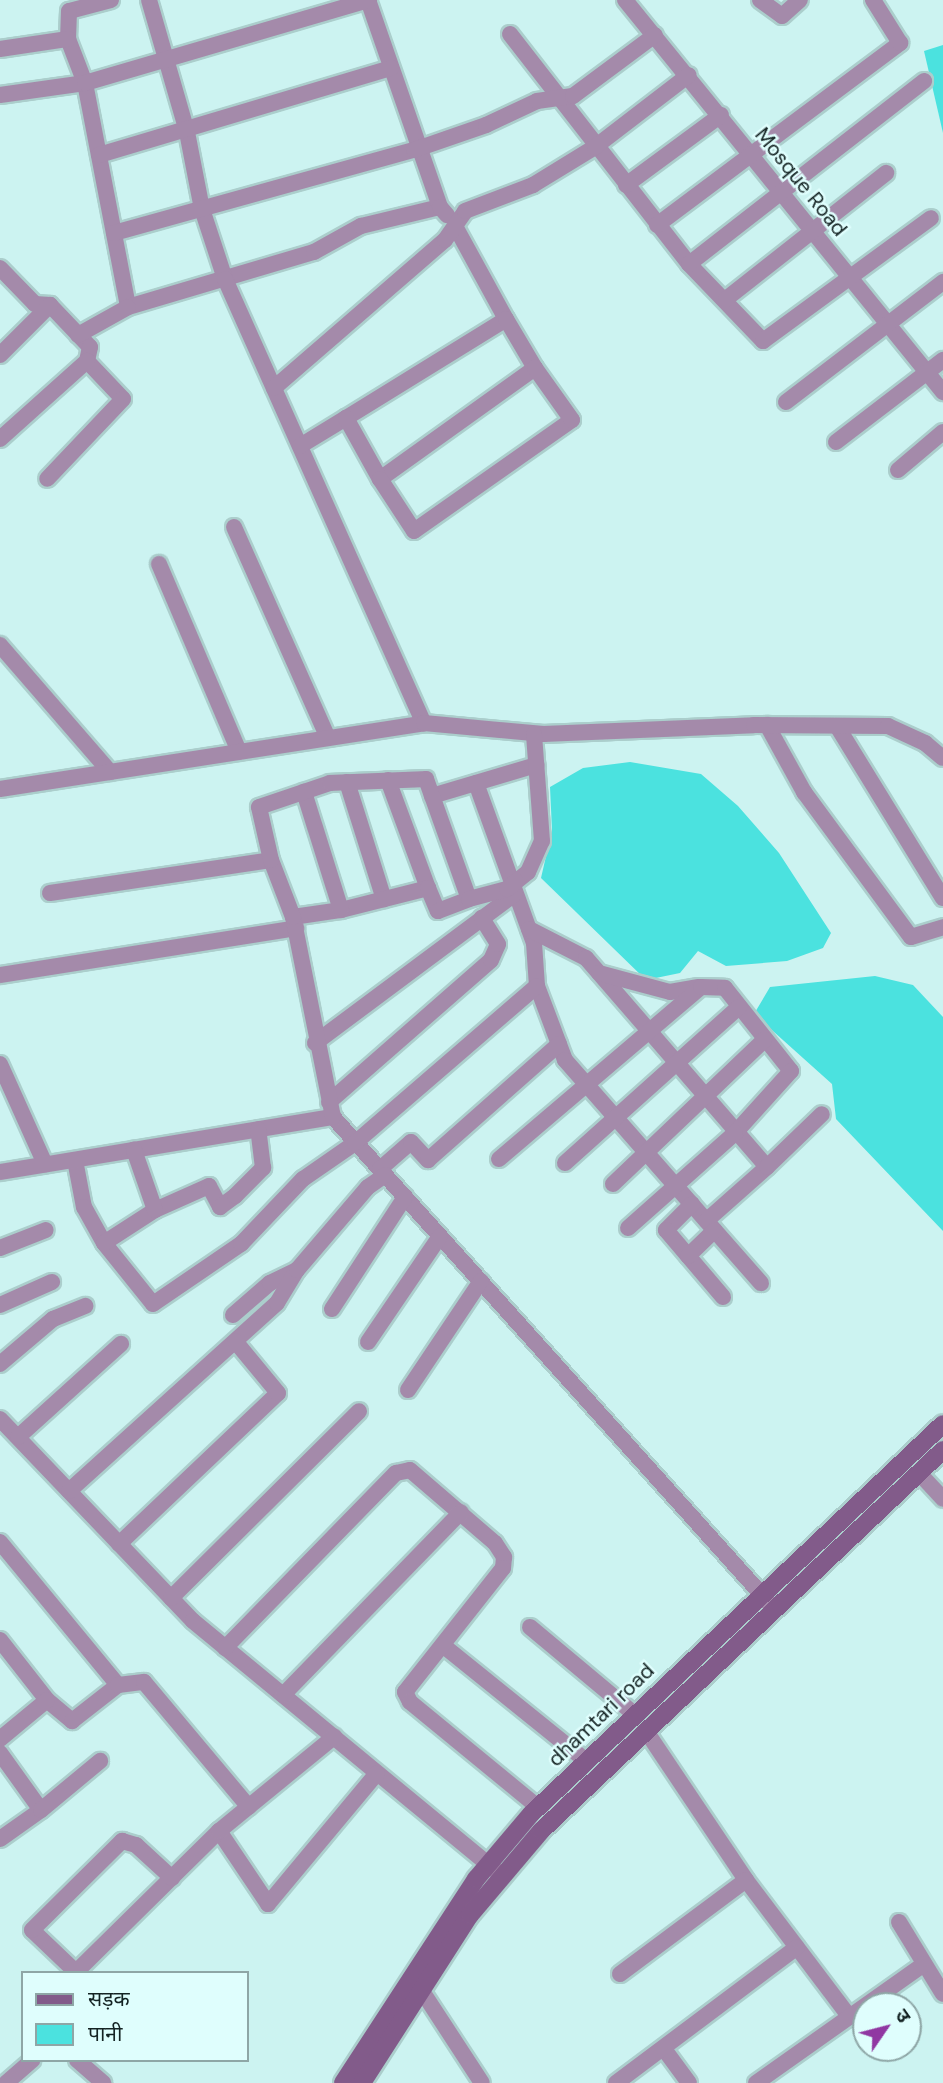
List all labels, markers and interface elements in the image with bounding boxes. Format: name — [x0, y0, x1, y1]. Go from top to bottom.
street label: Mosque Road — [750, 123, 852, 241]
street label: dhamtari road — [543, 1658, 659, 1772]
legend — [21, 1971, 248, 2062]
text: सड़क — [88, 1985, 130, 2013]
north arrow — [852, 1992, 922, 2062]
text: उ — [890, 2004, 916, 2028]
text: पानी — [88, 2020, 122, 2048]

